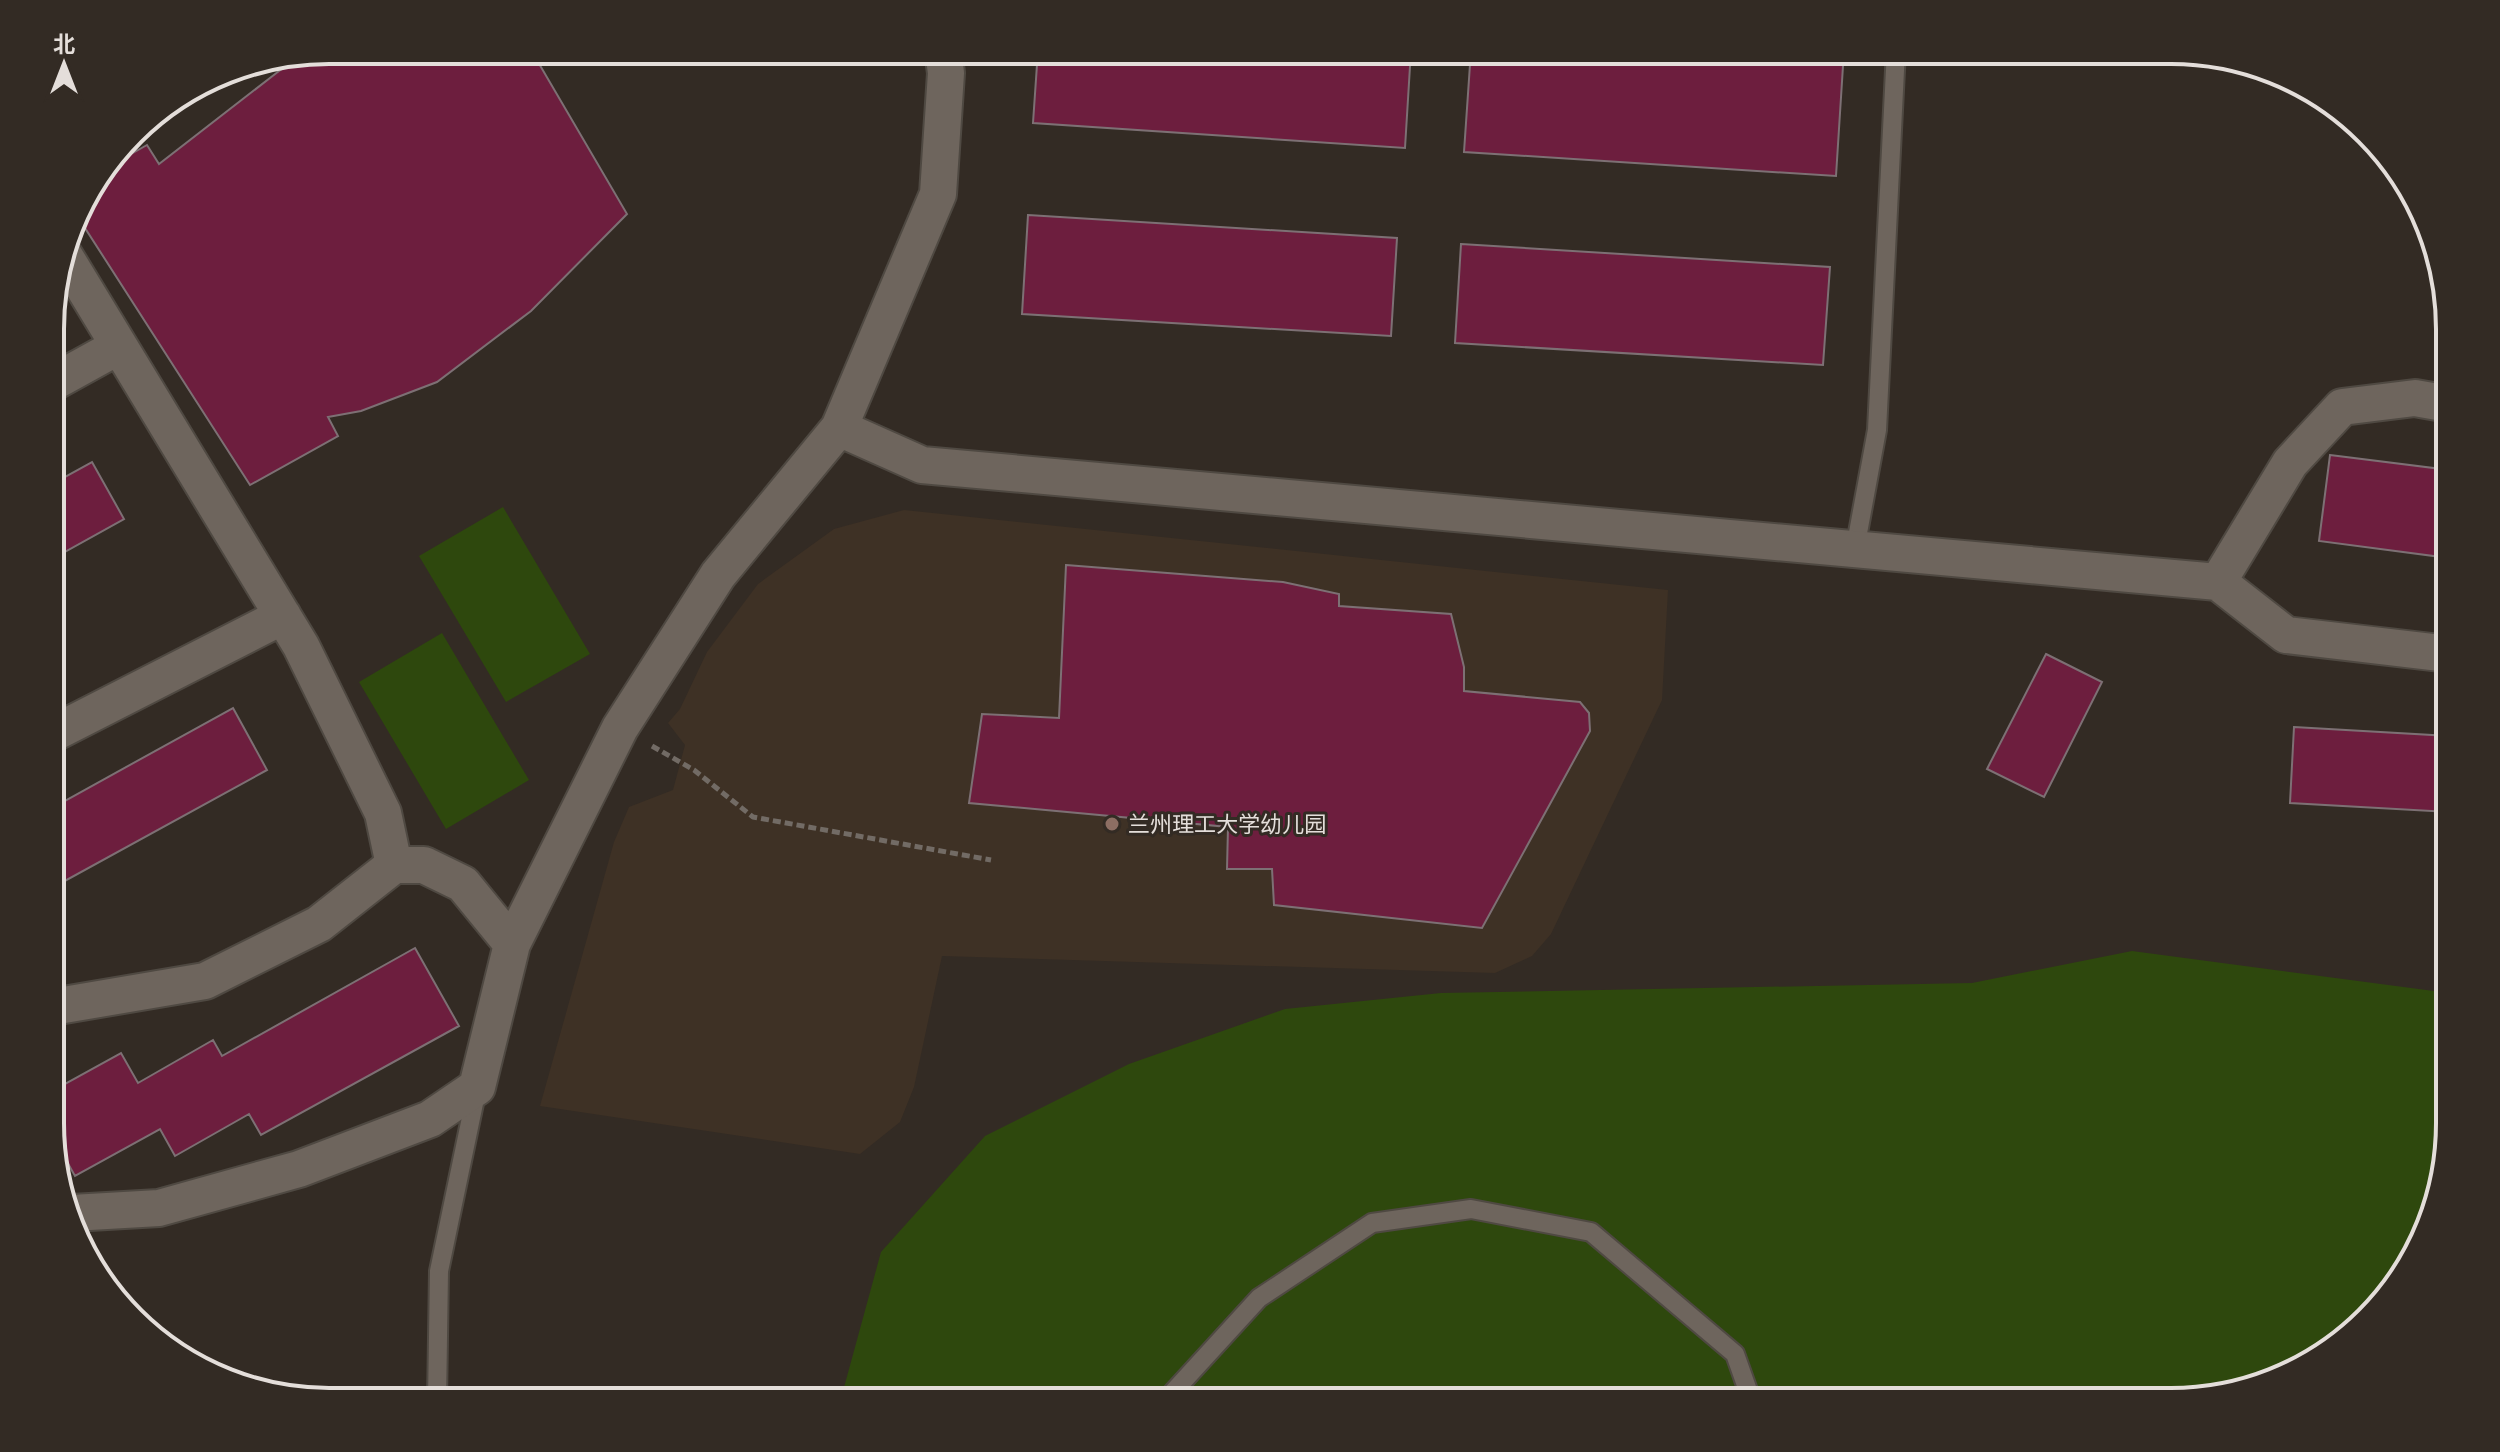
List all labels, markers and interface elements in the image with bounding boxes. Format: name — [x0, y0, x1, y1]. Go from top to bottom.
north arrow — [24, 24, 104, 104]
text: 北 — [53, 28, 75, 58]
place label: 兰州理工大学幼儿园 — [1128, 808, 1326, 838]
marker: 兰州理工大学幼儿园 — [1103, 815, 1121, 833]

